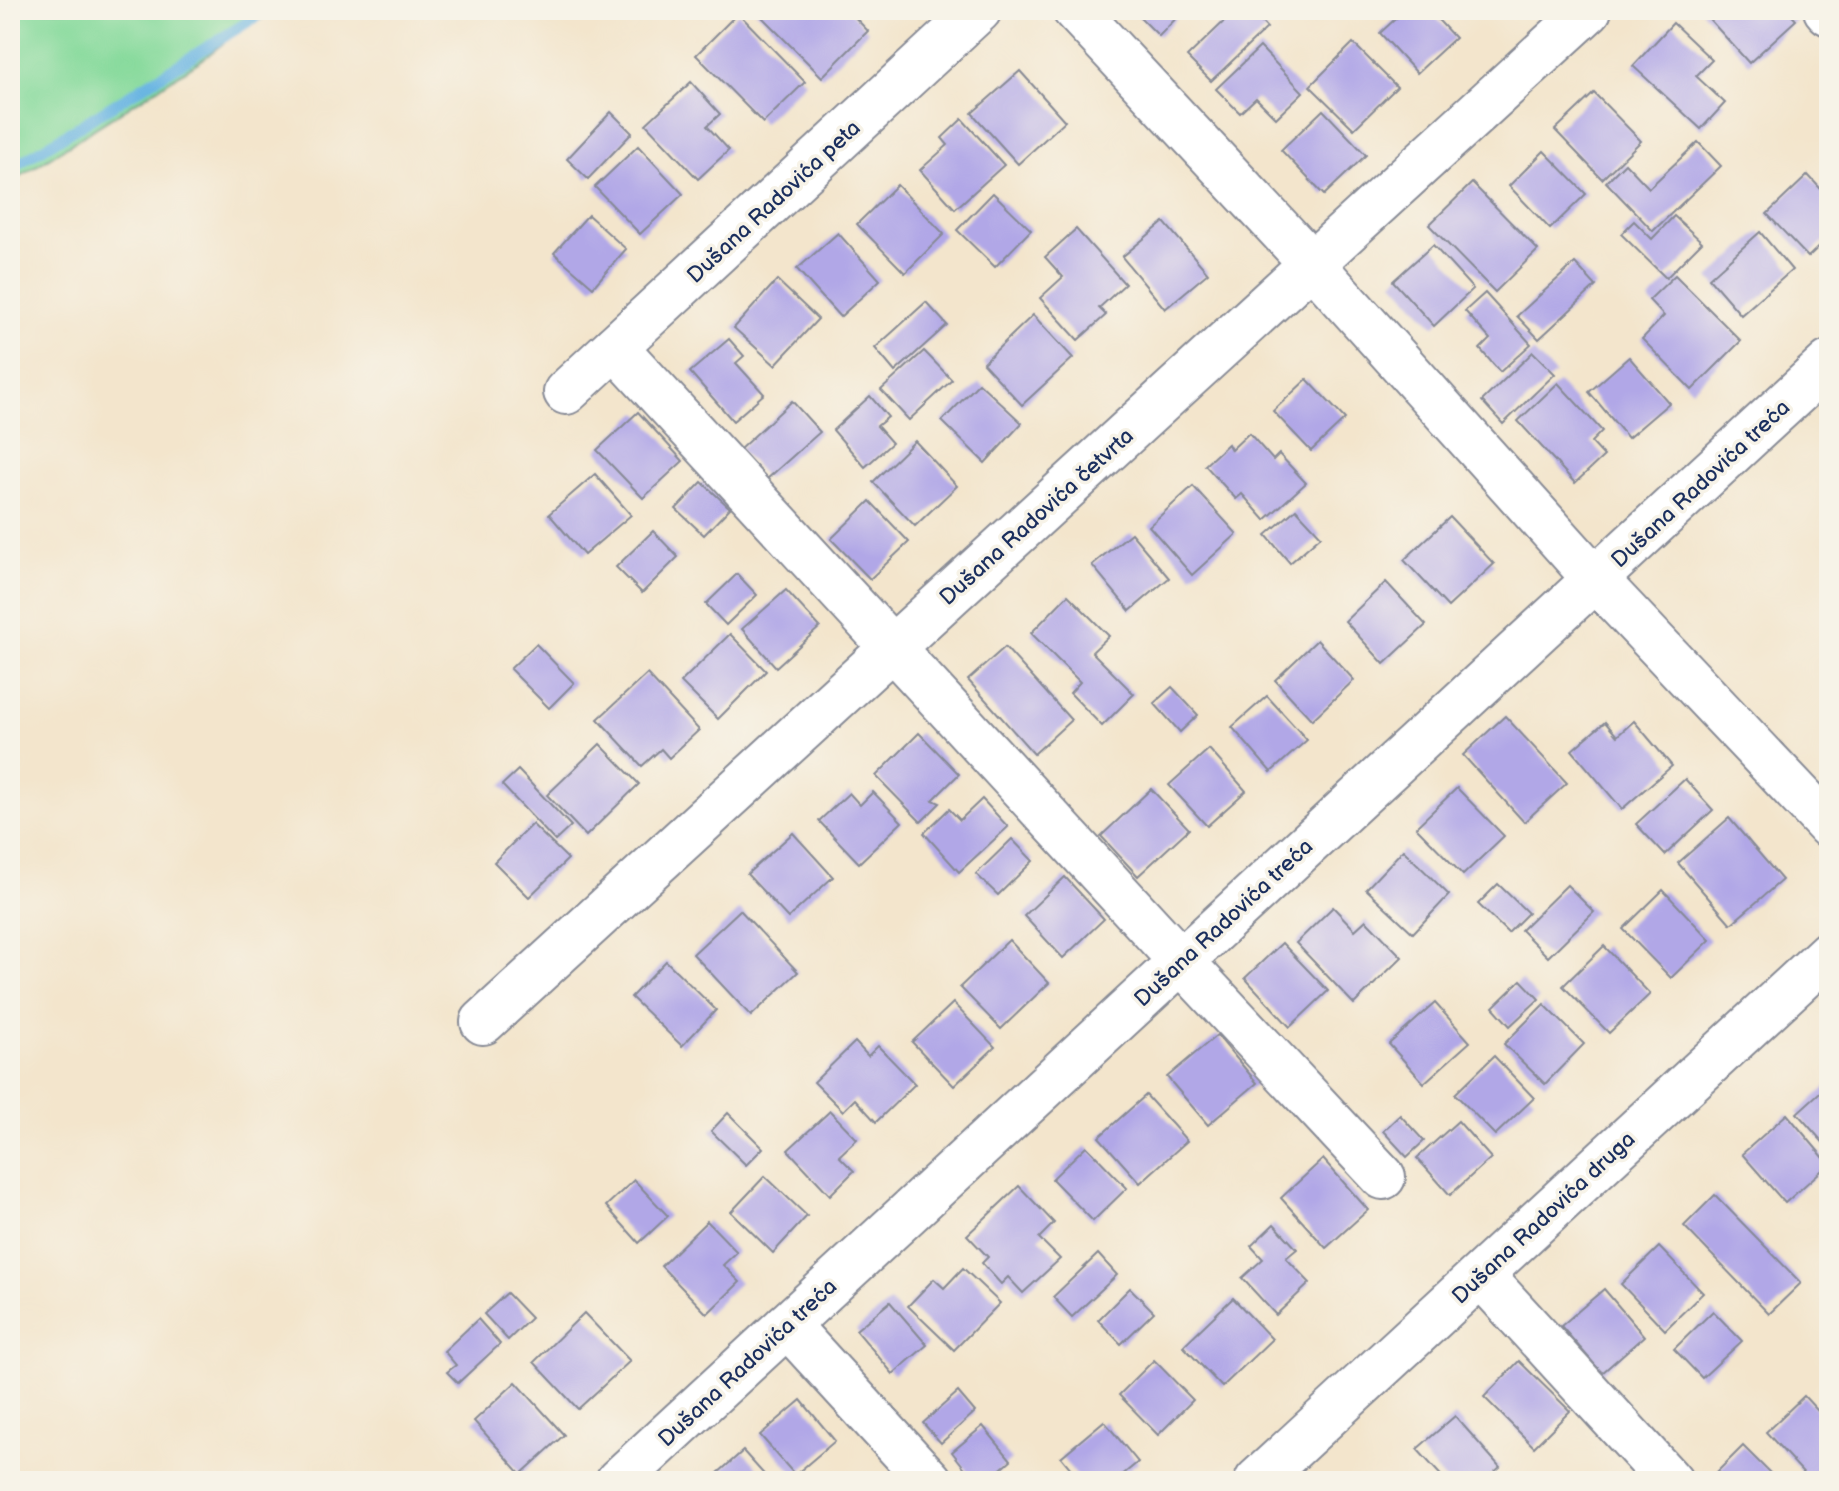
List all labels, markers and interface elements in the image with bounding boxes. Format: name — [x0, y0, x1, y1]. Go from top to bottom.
street label: Dušana Radovića peta — [682, 115, 866, 289]
street label: Dušana Radovića treća — [1606, 394, 1796, 574]
street label: Dušana Radovića četvrta — [934, 423, 1140, 611]
street label: Dušana Radovića treća — [1129, 833, 1319, 1013]
street label: Dušana Radovića druga — [1447, 1126, 1641, 1310]
street label: Dušana Radovića treća — [653, 1273, 843, 1453]

